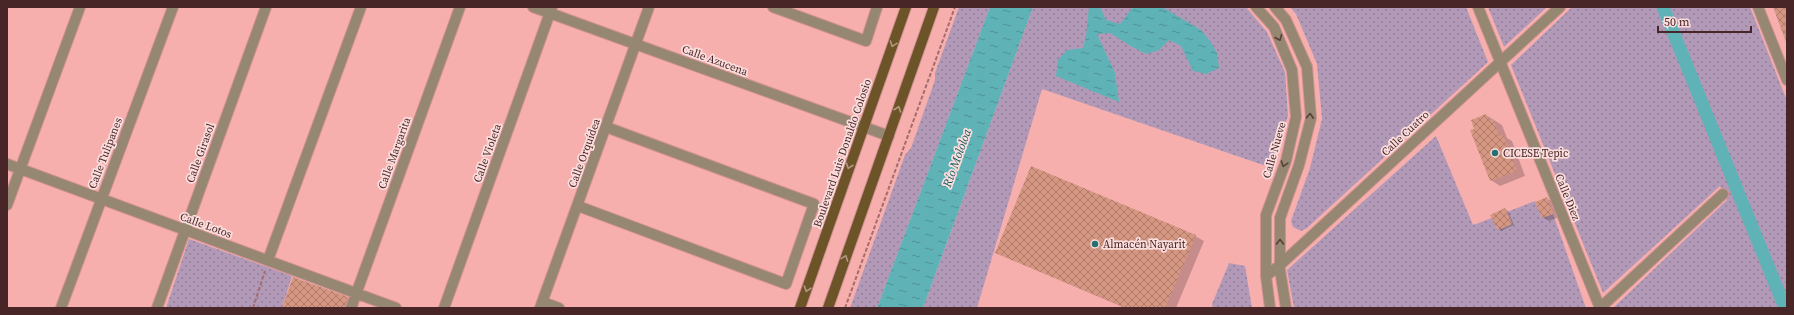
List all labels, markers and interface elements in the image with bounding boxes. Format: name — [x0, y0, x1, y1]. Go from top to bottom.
scale bar — [1658, 8, 1751, 34]
text: 50 m — [1664, 14, 1690, 30]
one-way arrow — [1274, 34, 1282, 42]
one-way arrow — [890, 40, 898, 47]
street label: Calle Azucena — [680, 42, 750, 79]
street label: Boulevard Luis Donaldo Colosio — [810, 77, 875, 229]
one-way arrow — [893, 106, 902, 113]
street label: Calle Cuatro — [1378, 107, 1432, 159]
one-way arrow — [1306, 113, 1314, 119]
street label: Calle Tulipanes — [85, 115, 126, 191]
street label: Calle Margarita — [375, 115, 415, 191]
street label: Calle Orquídea — [565, 116, 604, 190]
street label: Calle Nueve — [1259, 120, 1290, 180]
street label: Calle Girasol — [183, 121, 218, 185]
street label: Calle Violeta — [470, 121, 505, 185]
water label: Río Mololoa — [939, 126, 975, 190]
place label: CICESE Tepic — [1503, 146, 1569, 161]
marker: CICESE Tepic — [1490, 148, 1500, 158]
one-way arrow — [1280, 160, 1289, 167]
one-way arrow — [846, 162, 854, 169]
street label: Calle Diez — [1551, 172, 1584, 223]
street label: Calle Lotos — [178, 209, 234, 242]
place label: Almacén Nayarit — [1103, 237, 1186, 252]
marker: Almacén Nayarit — [1090, 239, 1100, 249]
one-way arrow — [1276, 239, 1284, 245]
one-way arrow — [841, 255, 849, 262]
one-way arrow — [803, 285, 812, 292]

